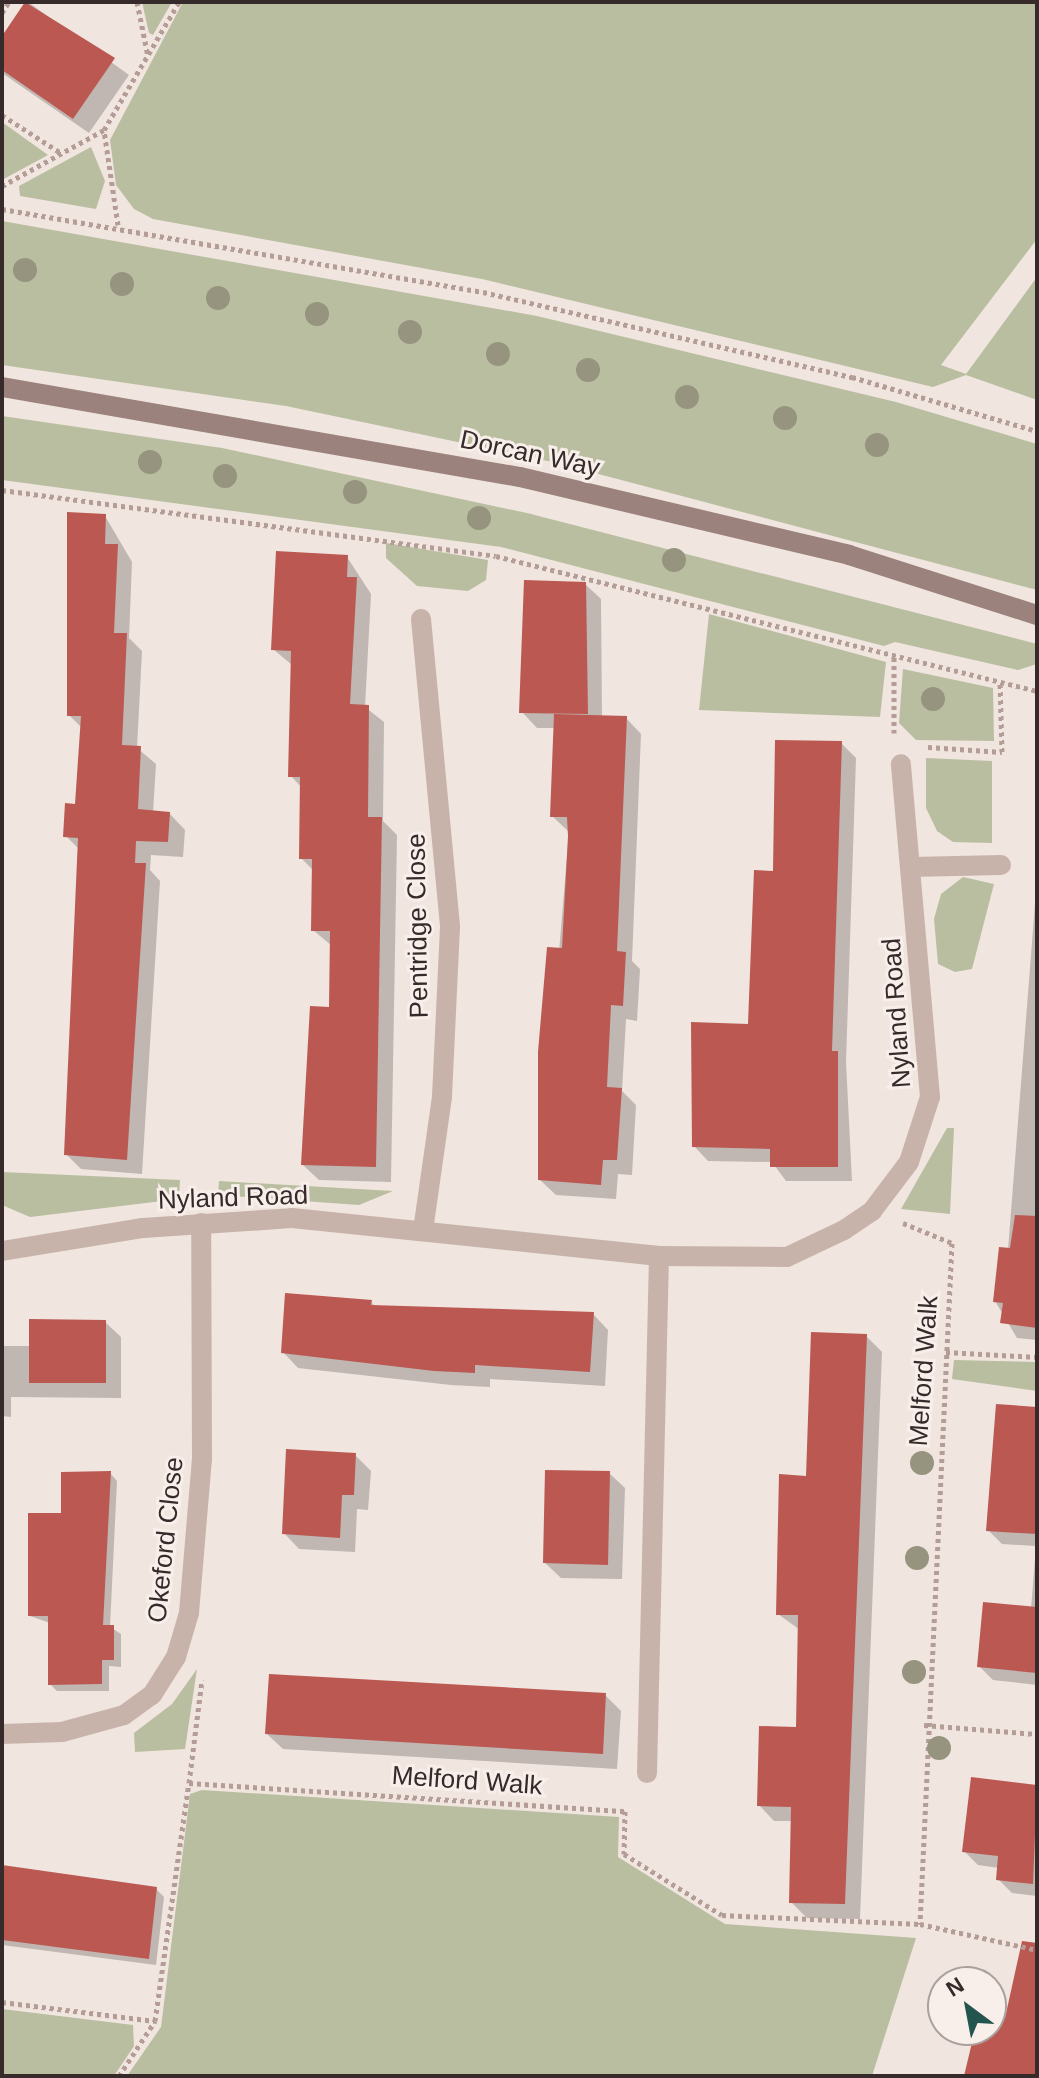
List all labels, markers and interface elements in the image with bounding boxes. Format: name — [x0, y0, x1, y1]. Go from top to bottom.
street label: Dorcan Way — [457, 424, 603, 484]
street label: Pentridge Close — [401, 833, 435, 1019]
street label: Nyland Road — [876, 937, 918, 1089]
street label: Nyland Road — [157, 1180, 309, 1216]
street label: Melford Walk — [903, 1295, 945, 1447]
street label: Okeford Close — [142, 1456, 190, 1624]
street label: Melford Walk — [391, 1760, 543, 1802]
north arrow — [927, 1966, 1007, 2046]
text: N — [942, 1972, 968, 2002]

